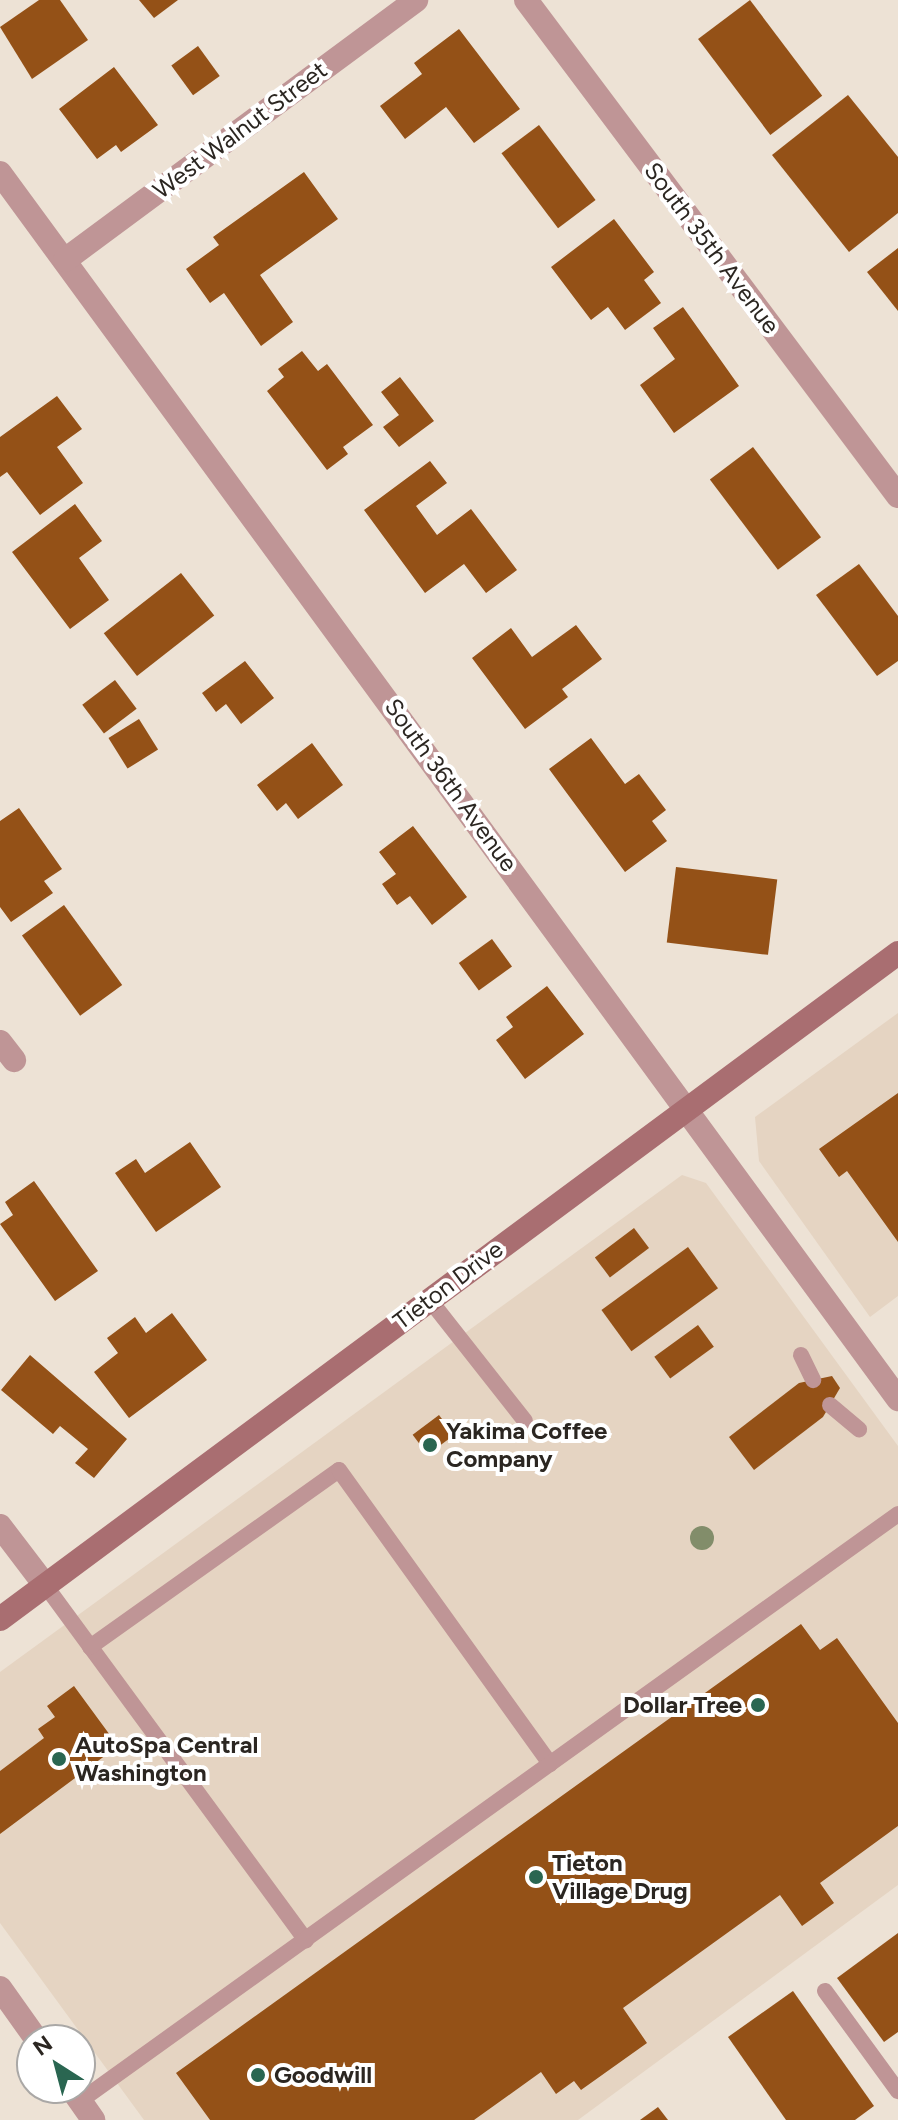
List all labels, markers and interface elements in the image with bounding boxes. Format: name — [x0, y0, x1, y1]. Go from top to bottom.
street label: West Walnut Street — [148, 55, 332, 205]
street label: South 35th Avenue — [638, 157, 786, 339]
street label: South 36th Avenue — [379, 693, 523, 877]
street label: Tieton Drive — [388, 1234, 508, 1336]
place label: Yakima Coffee Company — [446, 1417, 607, 1473]
marker: Yakima Coffee Company — [421, 1436, 439, 1454]
place label: Dollar Tree — [623, 1691, 742, 1719]
marker: Dollar Tree — [749, 1696, 767, 1714]
place label: AutoSpa Central Washington — [75, 1731, 258, 1787]
marker: AutoSpa Central Washington — [50, 1750, 68, 1768]
place label: Tieton Village Drug — [552, 1849, 688, 1905]
marker: Tieton Village Drug — [527, 1868, 545, 1886]
north arrow — [16, 2024, 96, 2104]
text: N — [28, 2030, 58, 2062]
place label: Goodwill — [274, 2061, 372, 2089]
marker: Goodwill — [249, 2066, 267, 2084]

